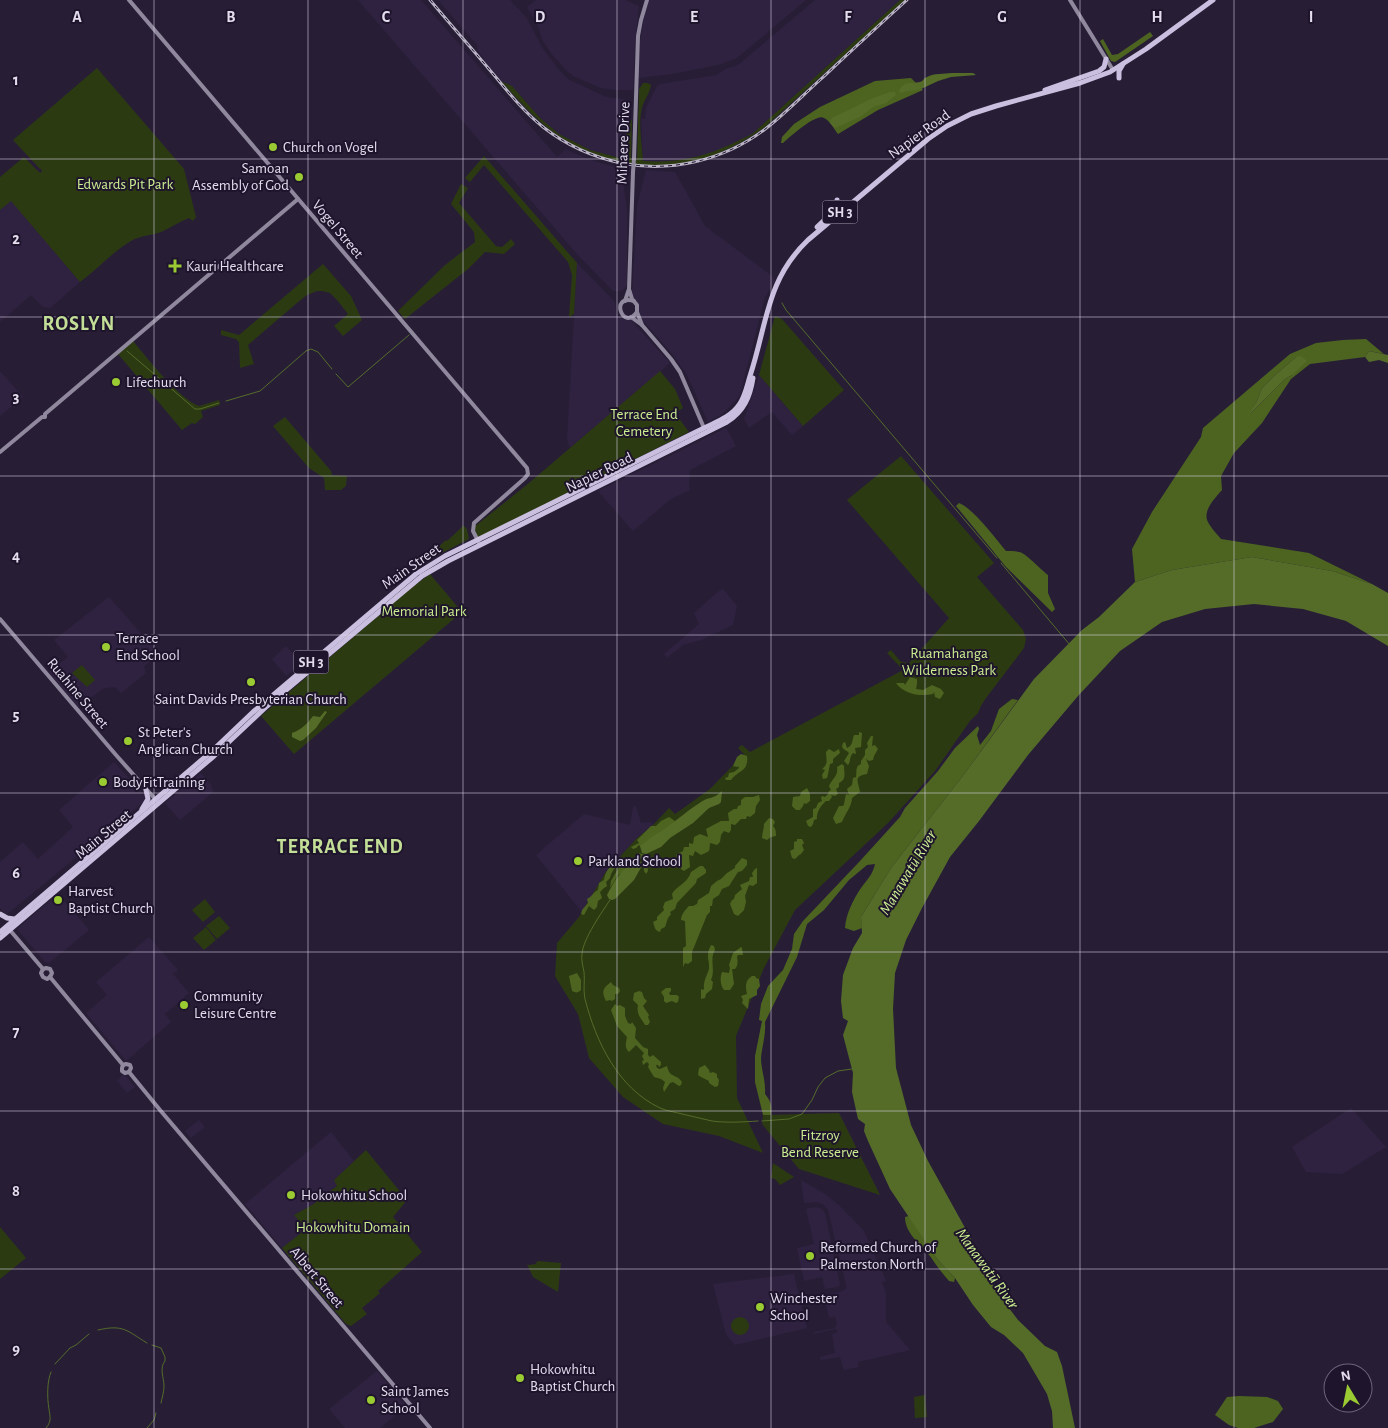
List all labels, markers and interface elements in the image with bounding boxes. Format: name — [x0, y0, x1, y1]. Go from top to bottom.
text: A — [72, 9, 82, 25]
text: B — [226, 9, 236, 25]
text: C — [382, 9, 391, 25]
text: D — [535, 9, 546, 25]
text: E — [690, 9, 698, 25]
text: F — [844, 9, 852, 25]
text: G — [997, 9, 1007, 25]
text: H — [1151, 9, 1163, 25]
text: I — [1309, 9, 1313, 25]
text: 1 — [13, 72, 19, 88]
street label: Mihaere Drive — [615, 101, 632, 185]
street label: Napier Road — [886, 107, 953, 162]
place label: Church on Vogel — [283, 140, 378, 155]
marker: Church on Vogel — [267, 141, 279, 153]
place label: Samoan Assembly of God — [192, 161, 289, 193]
marker: Samoan Assembly of God — [293, 171, 305, 183]
park label: Edwards Pit Park — [77, 177, 173, 192]
street label: Vogel Street — [309, 197, 366, 261]
road number: SH 3 — [822, 200, 858, 223]
text: 2 — [12, 231, 20, 247]
marker: Kauri Healthcare — [168, 259, 182, 273]
place label: Kauri Healthcare — [186, 259, 284, 274]
district label: ROSLYN — [43, 314, 115, 334]
place label: Lifechurch — [126, 375, 187, 390]
marker: Lifechurch — [110, 376, 122, 388]
text: 3 — [13, 389, 20, 405]
park label: Terrace End Cemetery — [610, 407, 678, 439]
street label: Napier Road — [563, 450, 635, 495]
street label: Main Street — [379, 541, 444, 592]
text: 4 — [12, 548, 20, 564]
park label: Memorial Park — [381, 604, 467, 619]
place label: Terrace End School — [116, 631, 180, 663]
marker: Terrace End School — [100, 641, 112, 653]
park label: Ruamahanga Wilderness Park — [902, 646, 996, 678]
road number: SH 3 — [294, 650, 328, 674]
street label: Ruahine Street — [44, 655, 111, 731]
marker: Saint Davids Presbyterian Church — [245, 676, 257, 688]
place label: Saint Davids Presbyterian Church — [155, 692, 347, 707]
text: 5 — [13, 707, 20, 723]
place label: St Peter's Anglican Church — [138, 725, 233, 757]
marker: St Peter's Anglican Church — [122, 735, 134, 747]
place label: BodyFitTraining — [113, 775, 205, 790]
marker: BodyFitTraining — [97, 776, 109, 788]
street label: Main Street — [73, 807, 134, 862]
water label: Manawatū River — [876, 827, 940, 917]
district label: TERRACE END — [276, 837, 404, 857]
place label: Parkland School — [588, 854, 681, 869]
marker: Parkland School — [572, 855, 584, 867]
text: 6 — [12, 865, 20, 881]
place label: Harvest Baptist Church — [68, 884, 153, 916]
marker: Harvest Baptist Church — [52, 894, 64, 906]
place label: Community Leisure Centre — [194, 989, 277, 1021]
marker: Community Leisure Centre — [178, 999, 190, 1011]
text: 7 — [13, 1024, 20, 1040]
park label: Fitzroy Bend Reserve — [781, 1128, 859, 1160]
text: 8 — [12, 1183, 20, 1199]
place label: Hokowhitu School — [301, 1188, 407, 1203]
marker: Hokowhitu School — [285, 1189, 297, 1201]
park label: Hokowhitu Domain — [296, 1220, 410, 1235]
water label: Manawatū River — [953, 1225, 1022, 1312]
place label: Reformed Church of Palmerston North — [820, 1240, 937, 1272]
street label: Albert Street — [287, 1244, 346, 1311]
marker: Reformed Church of Palmerston North — [804, 1250, 816, 1262]
place label: Winchester School — [770, 1291, 837, 1323]
marker: Winchester School — [754, 1301, 766, 1313]
text: 9 — [12, 1341, 20, 1357]
place label: Hokowhitu Baptist Church — [530, 1362, 615, 1394]
north arrow — [1323, 1363, 1373, 1413]
text: N — [1340, 1368, 1352, 1384]
marker: Hokowhitu Baptist Church — [514, 1372, 526, 1384]
place label: Saint James School — [381, 1384, 449, 1416]
marker: Saint James School — [365, 1394, 377, 1406]

